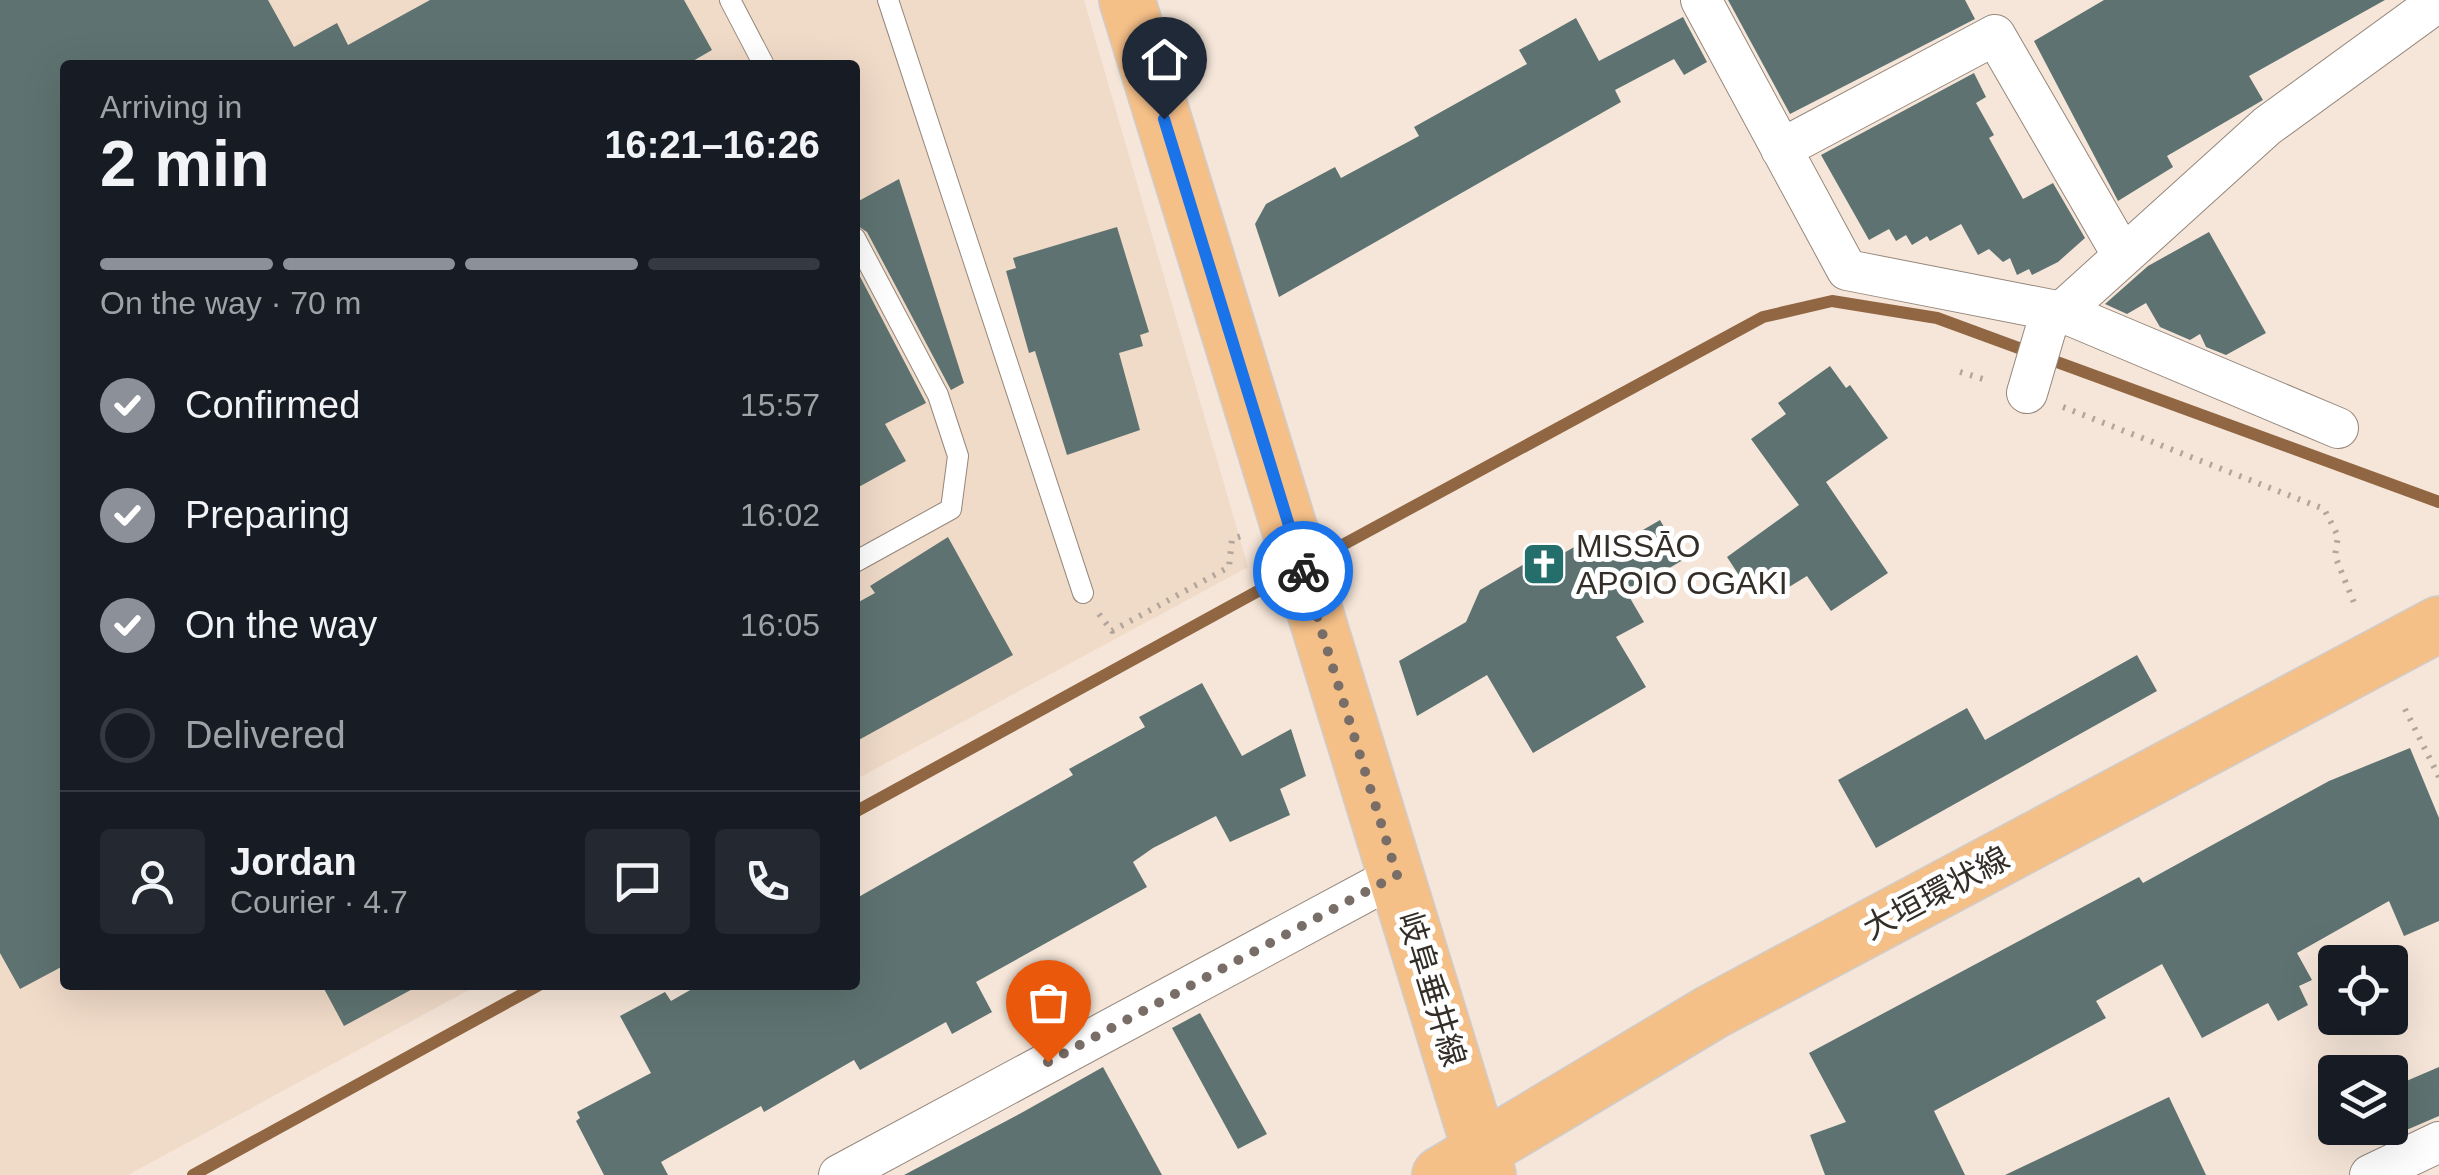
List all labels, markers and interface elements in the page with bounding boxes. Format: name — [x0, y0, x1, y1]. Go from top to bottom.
pin — [1122, 17, 1207, 120]
icon: home — [1137, 32, 1192, 87]
text: Arriving in — [100, 89, 242, 125]
text: 16:21–16:26 — [604, 124, 820, 166]
text: 2 min — [100, 127, 270, 200]
text: On the way · 70 m — [100, 285, 361, 321]
icon: check — [100, 378, 155, 433]
text: Confirmed — [185, 384, 360, 426]
text: 15:57 — [740, 387, 820, 423]
icon: check — [100, 488, 155, 543]
text: Preparing — [185, 494, 350, 536]
text: 16:02 — [740, 497, 820, 533]
courier — [1253, 521, 1353, 621]
place label: MISSĀO APOIO OGAKI — [1576, 528, 1788, 601]
church icon: MISSĀO APOIO OGAKI — [1521, 541, 1567, 587]
icon: bike — [1276, 544, 1331, 599]
icon: check — [100, 598, 155, 653]
text: On the way — [185, 604, 377, 646]
text: 16:05 — [740, 607, 820, 643]
text: Delivered — [185, 714, 346, 756]
button: person — [100, 829, 205, 934]
button: chat — [585, 829, 690, 934]
button: phone — [715, 829, 820, 934]
street label: 大垣環状線 — [1857, 840, 2015, 946]
text: Jordan — [230, 841, 357, 883]
text: Courier · 4.7 — [230, 884, 408, 920]
street label: 岐阜垂井線 — [1391, 907, 1473, 1071]
map controls — [2318, 945, 2408, 1145]
button: locate — [2318, 945, 2408, 1035]
pin — [1006, 960, 1091, 1063]
icon: bag — [1021, 975, 1076, 1030]
button: layers — [2318, 1055, 2408, 1145]

